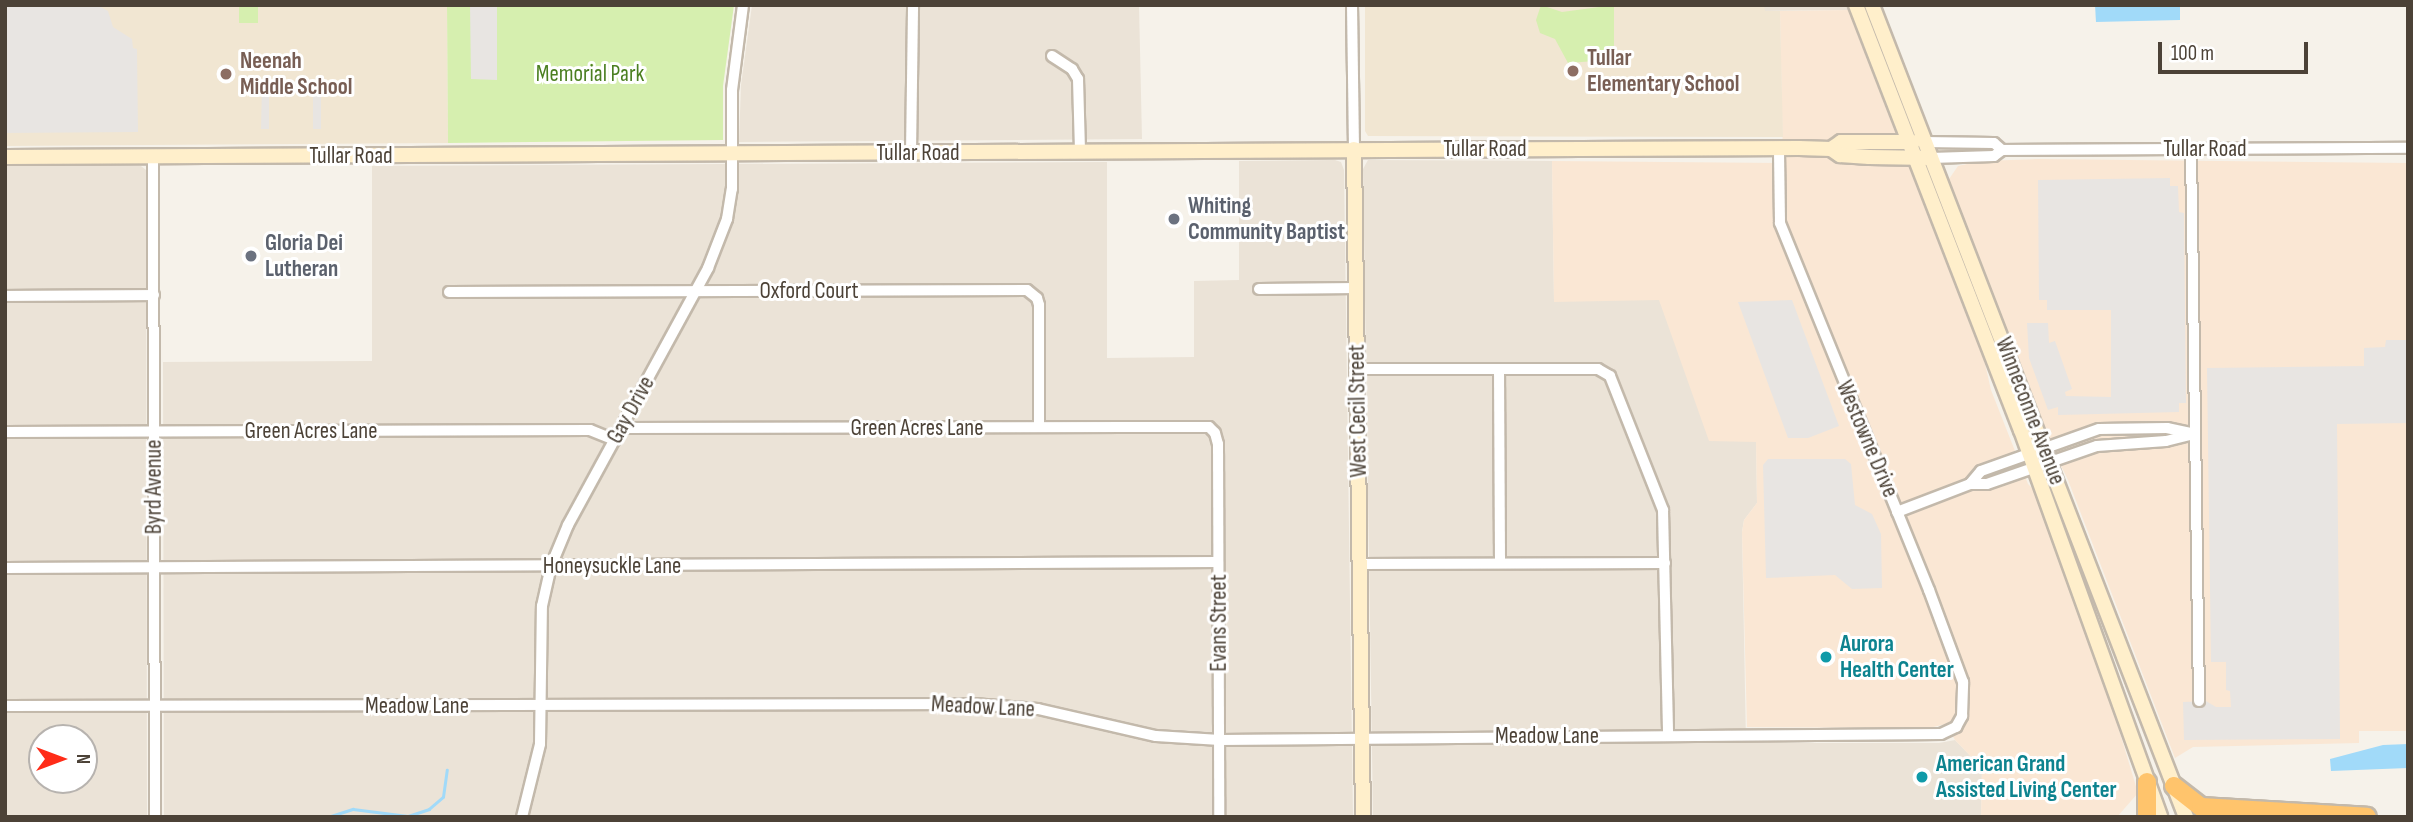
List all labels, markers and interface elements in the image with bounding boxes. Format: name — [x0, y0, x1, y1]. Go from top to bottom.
scale bar — [2161, 28, 2312, 72]
text: 100 m — [2171, 41, 2214, 66]
place label: Tullar Elementary School — [1587, 44, 1739, 98]
place label: Neenah Middle School — [240, 47, 352, 101]
park label: Memorial Park — [536, 60, 644, 88]
marker: Tullar Elementary School — [1565, 63, 1581, 79]
marker: Neenah Middle School — [218, 66, 234, 82]
street label: Tullar Road — [1443, 135, 1527, 163]
street label: Tullar Road — [2163, 135, 2247, 163]
street label: Tullar Road — [876, 139, 960, 167]
street label: Tullar Road — [309, 142, 393, 170]
place label: Whiting Community Baptist — [1188, 192, 1345, 246]
marker: Whiting Community Baptist — [1166, 211, 1182, 227]
place label: Gloria Dei Lutheran — [265, 229, 343, 283]
marker: Gloria Dei Lutheran — [243, 248, 259, 264]
street label: Oxford Court — [759, 277, 859, 305]
street label: Winneconne Avenue — [1989, 333, 2071, 489]
street label: West Cecil Street — [1343, 344, 1373, 478]
street label: Gay Drive — [601, 371, 661, 449]
street label: Westowne Drive — [1830, 376, 1904, 502]
street label: Green Acres Lane — [851, 414, 983, 442]
street label: Green Acres Lane — [245, 417, 377, 445]
street label: Byrd Avenue — [140, 440, 168, 534]
street label: Honeysuckle Lane — [543, 552, 681, 580]
street label: Evans Street — [1205, 574, 1233, 672]
place label: Aurora Health Center — [1840, 630, 1954, 684]
marker: Aurora Health Center — [1818, 649, 1834, 665]
street label: Meadow Lane — [930, 691, 1036, 723]
street label: Meadow Lane — [365, 692, 469, 720]
street label: Meadow Lane — [1495, 722, 1599, 750]
north arrow — [28, 724, 98, 794]
place label: American Grand Assisted Living Center — [1936, 750, 2117, 804]
text: N — [71, 754, 94, 764]
marker: American Grand Assisted Living Center — [1914, 769, 1930, 785]

